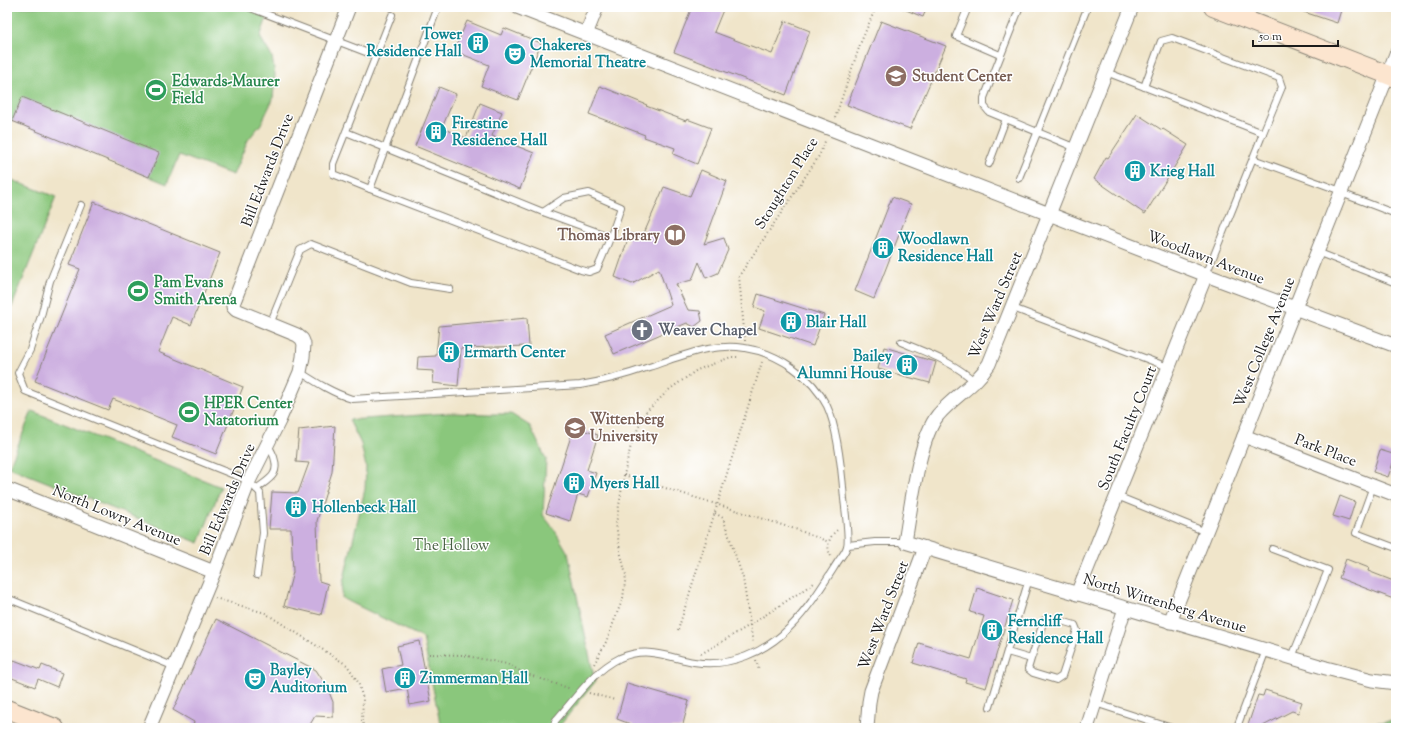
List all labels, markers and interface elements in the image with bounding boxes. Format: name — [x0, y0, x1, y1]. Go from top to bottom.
scale bar — [1253, 22, 1338, 48]
place label: Tower Residence Hall — [366, 25, 463, 63]
text: 50 m — [1258, 28, 1282, 46]
building icon: Tower Residence Hall — [465, 30, 491, 56]
place label: Chakeres Memorial Theatre — [530, 36, 646, 74]
theatre icon: Chakeres Memorial Theatre — [502, 41, 528, 67]
school or university icon: Student Center — [883, 63, 909, 89]
place label: Student Center — [912, 67, 1013, 88]
place label: Edwards-Maurer Field — [172, 72, 280, 110]
sports icon: Edwards-Maurer Field — [143, 77, 169, 103]
street label: Bill Edwards Drive — [237, 111, 300, 230]
place label: Firestine Residence Hall — [452, 114, 548, 152]
building icon: Firestine Residence Hall — [423, 119, 449, 145]
street label: Stoughton Place — [750, 134, 824, 234]
building icon: Krieg Hall — [1122, 158, 1148, 184]
place label: Krieg Hall — [1150, 162, 1216, 183]
library icon: Thomas Library — [662, 222, 688, 248]
place label: Thomas Library — [557, 226, 661, 247]
street label: Woodlawn Avenue — [1144, 226, 1267, 290]
place label: Woodlawn Residence Hall — [898, 230, 994, 268]
building icon: Woodlawn Residence Hall — [870, 235, 896, 261]
street label: West Ward Street — [964, 249, 1028, 363]
place label: Pam Evans Smith Arena — [154, 273, 237, 311]
street label: West College Avenue — [1230, 274, 1301, 411]
sports icon: Pam Evans Smith Arena — [125, 278, 151, 304]
building icon: Blair Hall — [778, 309, 804, 335]
place label: Blair Hall — [806, 313, 867, 334]
church icon: Weaver Chapel — [629, 317, 655, 343]
place label: Weaver Chapel — [658, 321, 758, 342]
building icon: Ermarth Center — [436, 339, 462, 365]
place label: Ermarth Center — [464, 343, 566, 364]
place label: Bailey Alumni House — [797, 347, 893, 385]
building icon: Bailey Alumni House — [894, 352, 920, 378]
street label: South Faculty Court — [1094, 363, 1163, 494]
place label: HPER Center Natatorium — [204, 394, 293, 432]
sports icon: HPER Center Natatorium — [176, 399, 202, 425]
place label: Wittenberg University — [590, 410, 665, 448]
school or university icon: Wittenberg University — [562, 415, 588, 441]
street label: Park Place — [1291, 430, 1360, 473]
street label: Bill Edwards Drive — [195, 440, 261, 559]
building icon: Myers Hall — [561, 470, 587, 496]
place label: Myers Hall — [590, 474, 660, 495]
street label: North Lowry Avenue — [49, 481, 184, 552]
building icon: Hollenbeck Hall — [283, 494, 309, 520]
place label: Hollenbeck Hall — [312, 498, 417, 519]
park label: The Hollow — [413, 536, 489, 557]
street label: West Ward Street — [854, 558, 915, 673]
street label: North Wittenberg Avenue — [1080, 570, 1249, 639]
place label: Ferncliff Residence Hall — [1008, 612, 1104, 650]
building icon: Ferncliff Residence Hall — [979, 617, 1005, 643]
place label: Bayley Auditorium — [270, 661, 348, 699]
building icon: Zimmerman Hall — [392, 665, 418, 691]
theatre icon: Bayley Auditorium — [242, 666, 268, 692]
place label: Zimmerman Hall — [420, 669, 529, 690]

